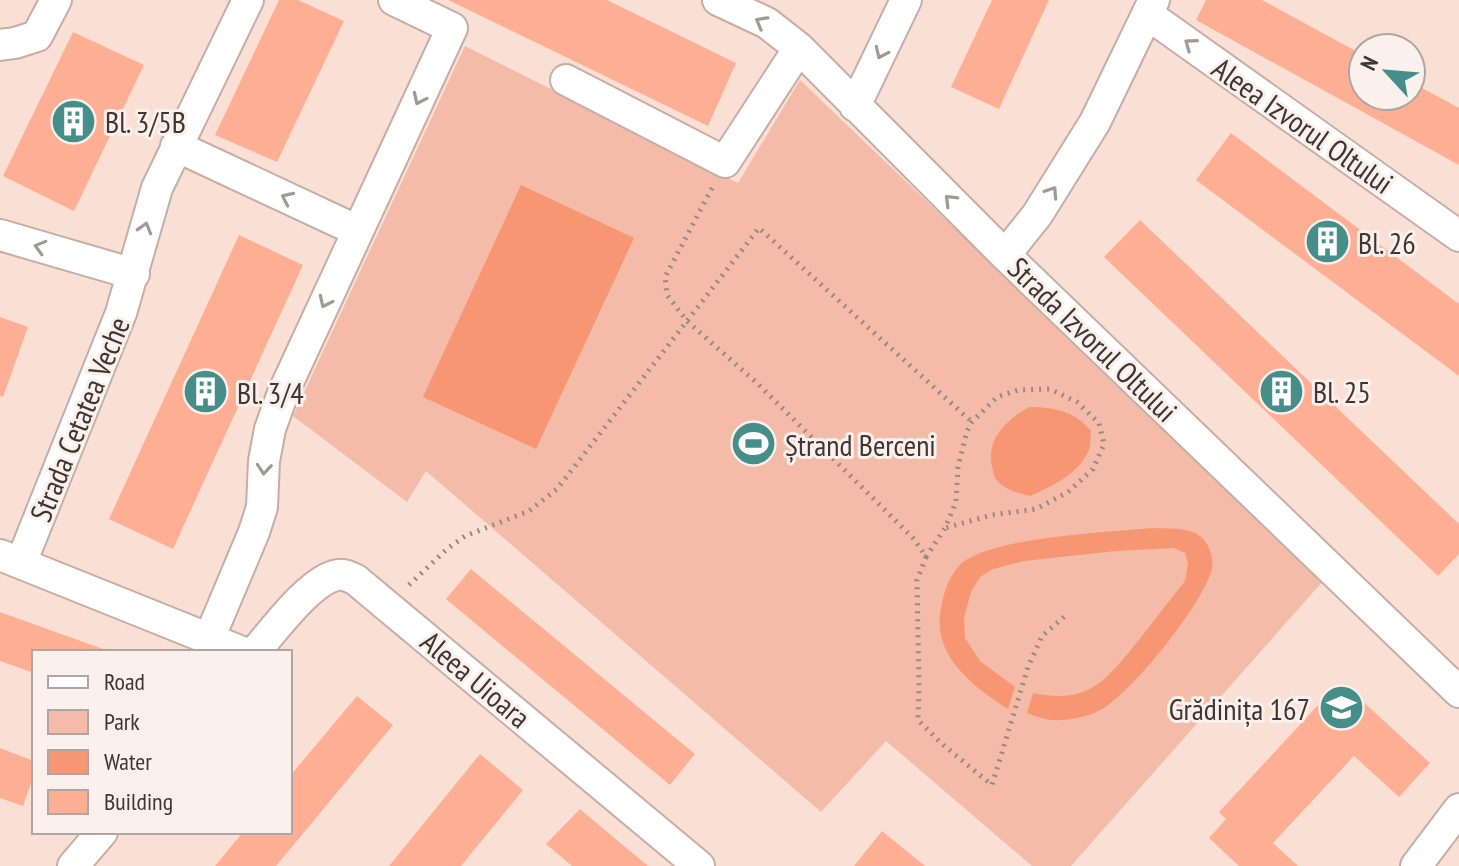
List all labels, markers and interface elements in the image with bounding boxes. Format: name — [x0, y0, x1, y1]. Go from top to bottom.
one-way arrow — [755, 16, 770, 31]
north arrow — [1347, 32, 1427, 112]
one-way arrow — [1185, 40, 1199, 54]
one-way arrow — [875, 45, 891, 59]
street label: Aleea Izvorul Oltului — [1205, 48, 1401, 202]
text: N — [1354, 52, 1384, 75]
one-way arrow — [413, 91, 429, 105]
building icon: Bl. 3/5B — [50, 97, 98, 145]
place label: Bl. 3/5B — [105, 102, 186, 141]
one-way arrow — [1042, 186, 1057, 201]
one-way arrow — [281, 192, 295, 208]
one-way arrow — [945, 195, 959, 209]
building icon: Bl. 26 — [1303, 218, 1351, 266]
one-way arrow — [136, 222, 152, 236]
place label: Bl. 26 — [1358, 223, 1416, 262]
one-way arrow — [33, 240, 47, 256]
street label: Strada Izvorul Oltului — [1000, 248, 1186, 430]
one-way arrow — [319, 294, 335, 308]
street label: Strada Cetatea Veche — [20, 311, 138, 527]
building icon: Bl. 25 — [1258, 367, 1306, 415]
building icon: Bl. 3/4 — [182, 368, 230, 416]
place label: Bl. 25 — [1313, 372, 1371, 411]
place label: Bl. 3/4 — [237, 373, 304, 412]
sports icon: Ștrand Berceni — [730, 420, 778, 468]
place label: Ștrand Berceni — [785, 425, 936, 464]
one-way arrow — [256, 462, 273, 475]
street label: Aleea Uioara — [413, 622, 539, 736]
legend — [32, 650, 292, 834]
text: Road — [104, 666, 145, 697]
school or university icon: Grădinița 167 — [1317, 684, 1365, 732]
place label: Grădinița 167 — [1169, 689, 1310, 728]
text: Park — [104, 706, 140, 737]
text: Water — [104, 746, 152, 777]
text: Building — [104, 786, 173, 817]

